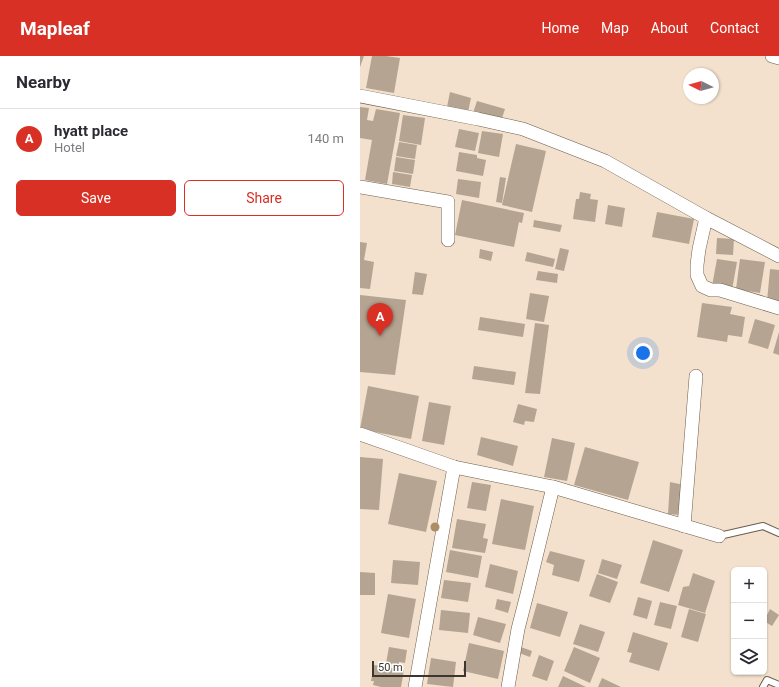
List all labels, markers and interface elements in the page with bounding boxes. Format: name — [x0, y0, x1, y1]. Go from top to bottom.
text: Mapleaf — [20, 17, 90, 40]
text: Home — [541, 20, 579, 36]
text: Map — [601, 20, 629, 36]
text: About — [651, 20, 688, 36]
text: Contact — [710, 20, 759, 36]
north arrow — [683, 68, 719, 104]
text: Nearby — [16, 72, 71, 92]
text: hyatt place — [54, 122, 128, 140]
text: A — [25, 131, 33, 146]
text: 140 m — [307, 131, 344, 146]
text: Hotel — [54, 140, 85, 155]
button: Save — [16, 180, 176, 216]
button: Share — [184, 180, 344, 216]
pin: A — [367, 303, 393, 336]
your location — [633, 343, 653, 363]
map controls — [731, 567, 767, 675]
button: + — [731, 567, 767, 603]
button: − — [731, 603, 767, 639]
button: layers — [731, 639, 767, 675]
scale bar — [372, 659, 466, 678]
text: 50 m — [378, 661, 403, 674]

